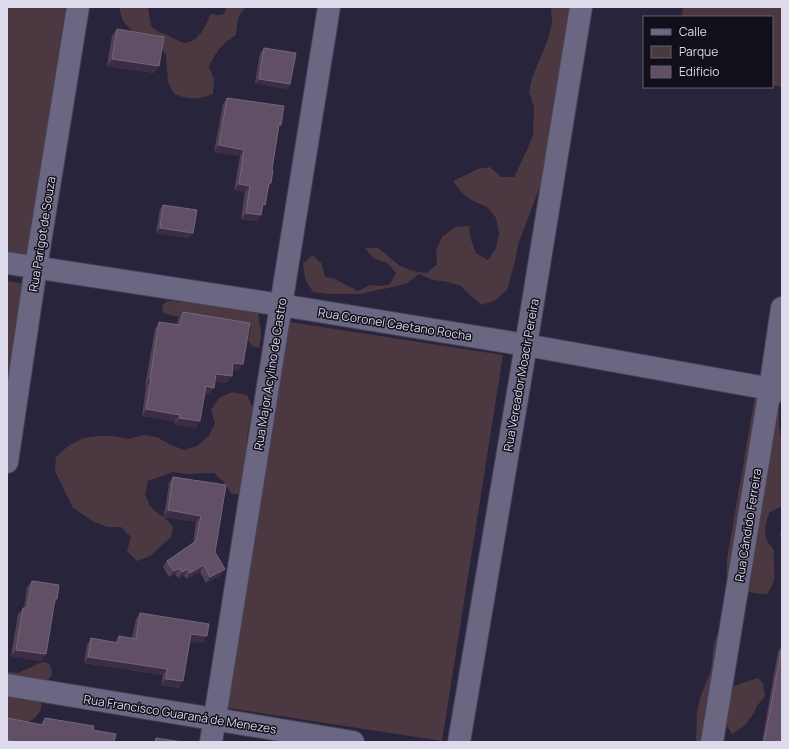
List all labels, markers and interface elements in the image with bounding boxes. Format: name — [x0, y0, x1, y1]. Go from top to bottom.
legend — [643, 16, 773, 88]
text: Calle — [679, 23, 707, 40]
text: Parque — [679, 43, 718, 60]
text: Edificio — [679, 63, 719, 80]
street label: Rua Parigot de Souza — [24, 175, 60, 293]
street label: Rua Major Acylino de Castro — [250, 297, 290, 451]
street label: Rua Vereador Moacir Pereira — [499, 297, 543, 453]
street label: Rua Coronel Caetano Rocha — [317, 303, 473, 345]
street label: Rua Cândido Ferreira — [731, 467, 765, 583]
street label: Rua Francisco Guaraná de Menezes — [82, 690, 278, 738]

